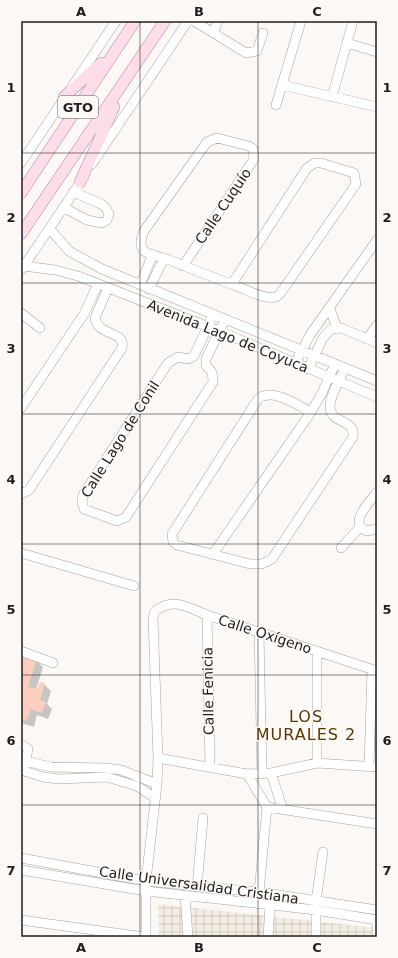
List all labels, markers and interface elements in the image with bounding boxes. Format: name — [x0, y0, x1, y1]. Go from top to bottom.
text: A — [76, 4, 86, 19]
text: B — [194, 4, 204, 19]
text: C — [312, 4, 322, 19]
text: 1 — [6, 80, 16, 95]
text: 1 — [382, 80, 392, 95]
road number: GTO — [58, 96, 98, 118]
street label: Calle Cuquío — [192, 165, 254, 247]
text: 2 — [6, 210, 16, 225]
text: 2 — [382, 210, 392, 225]
street label: Avenida Lago de Coyuca — [145, 296, 311, 376]
text: 3 — [6, 341, 16, 356]
text: 3 — [382, 341, 392, 356]
street label: Calle Lago de Conil — [78, 378, 162, 500]
text: 4 — [6, 472, 16, 487]
text: 4 — [382, 472, 392, 487]
text: 5 — [6, 602, 16, 617]
text: 5 — [382, 602, 392, 617]
street label: Calle Oxígeno — [216, 611, 314, 657]
street label: Calle Fenicia — [199, 647, 217, 735]
district label: LOS MURALES 2 — [256, 707, 356, 744]
text: 6 — [6, 733, 16, 748]
text: 6 — [382, 733, 392, 748]
text: 7 — [6, 863, 16, 878]
street label: Calle Universalidad Cristiana — [98, 863, 300, 907]
text: 7 — [382, 863, 392, 878]
text: A — [76, 940, 86, 955]
text: B — [194, 940, 204, 955]
text: C — [312, 940, 322, 955]

